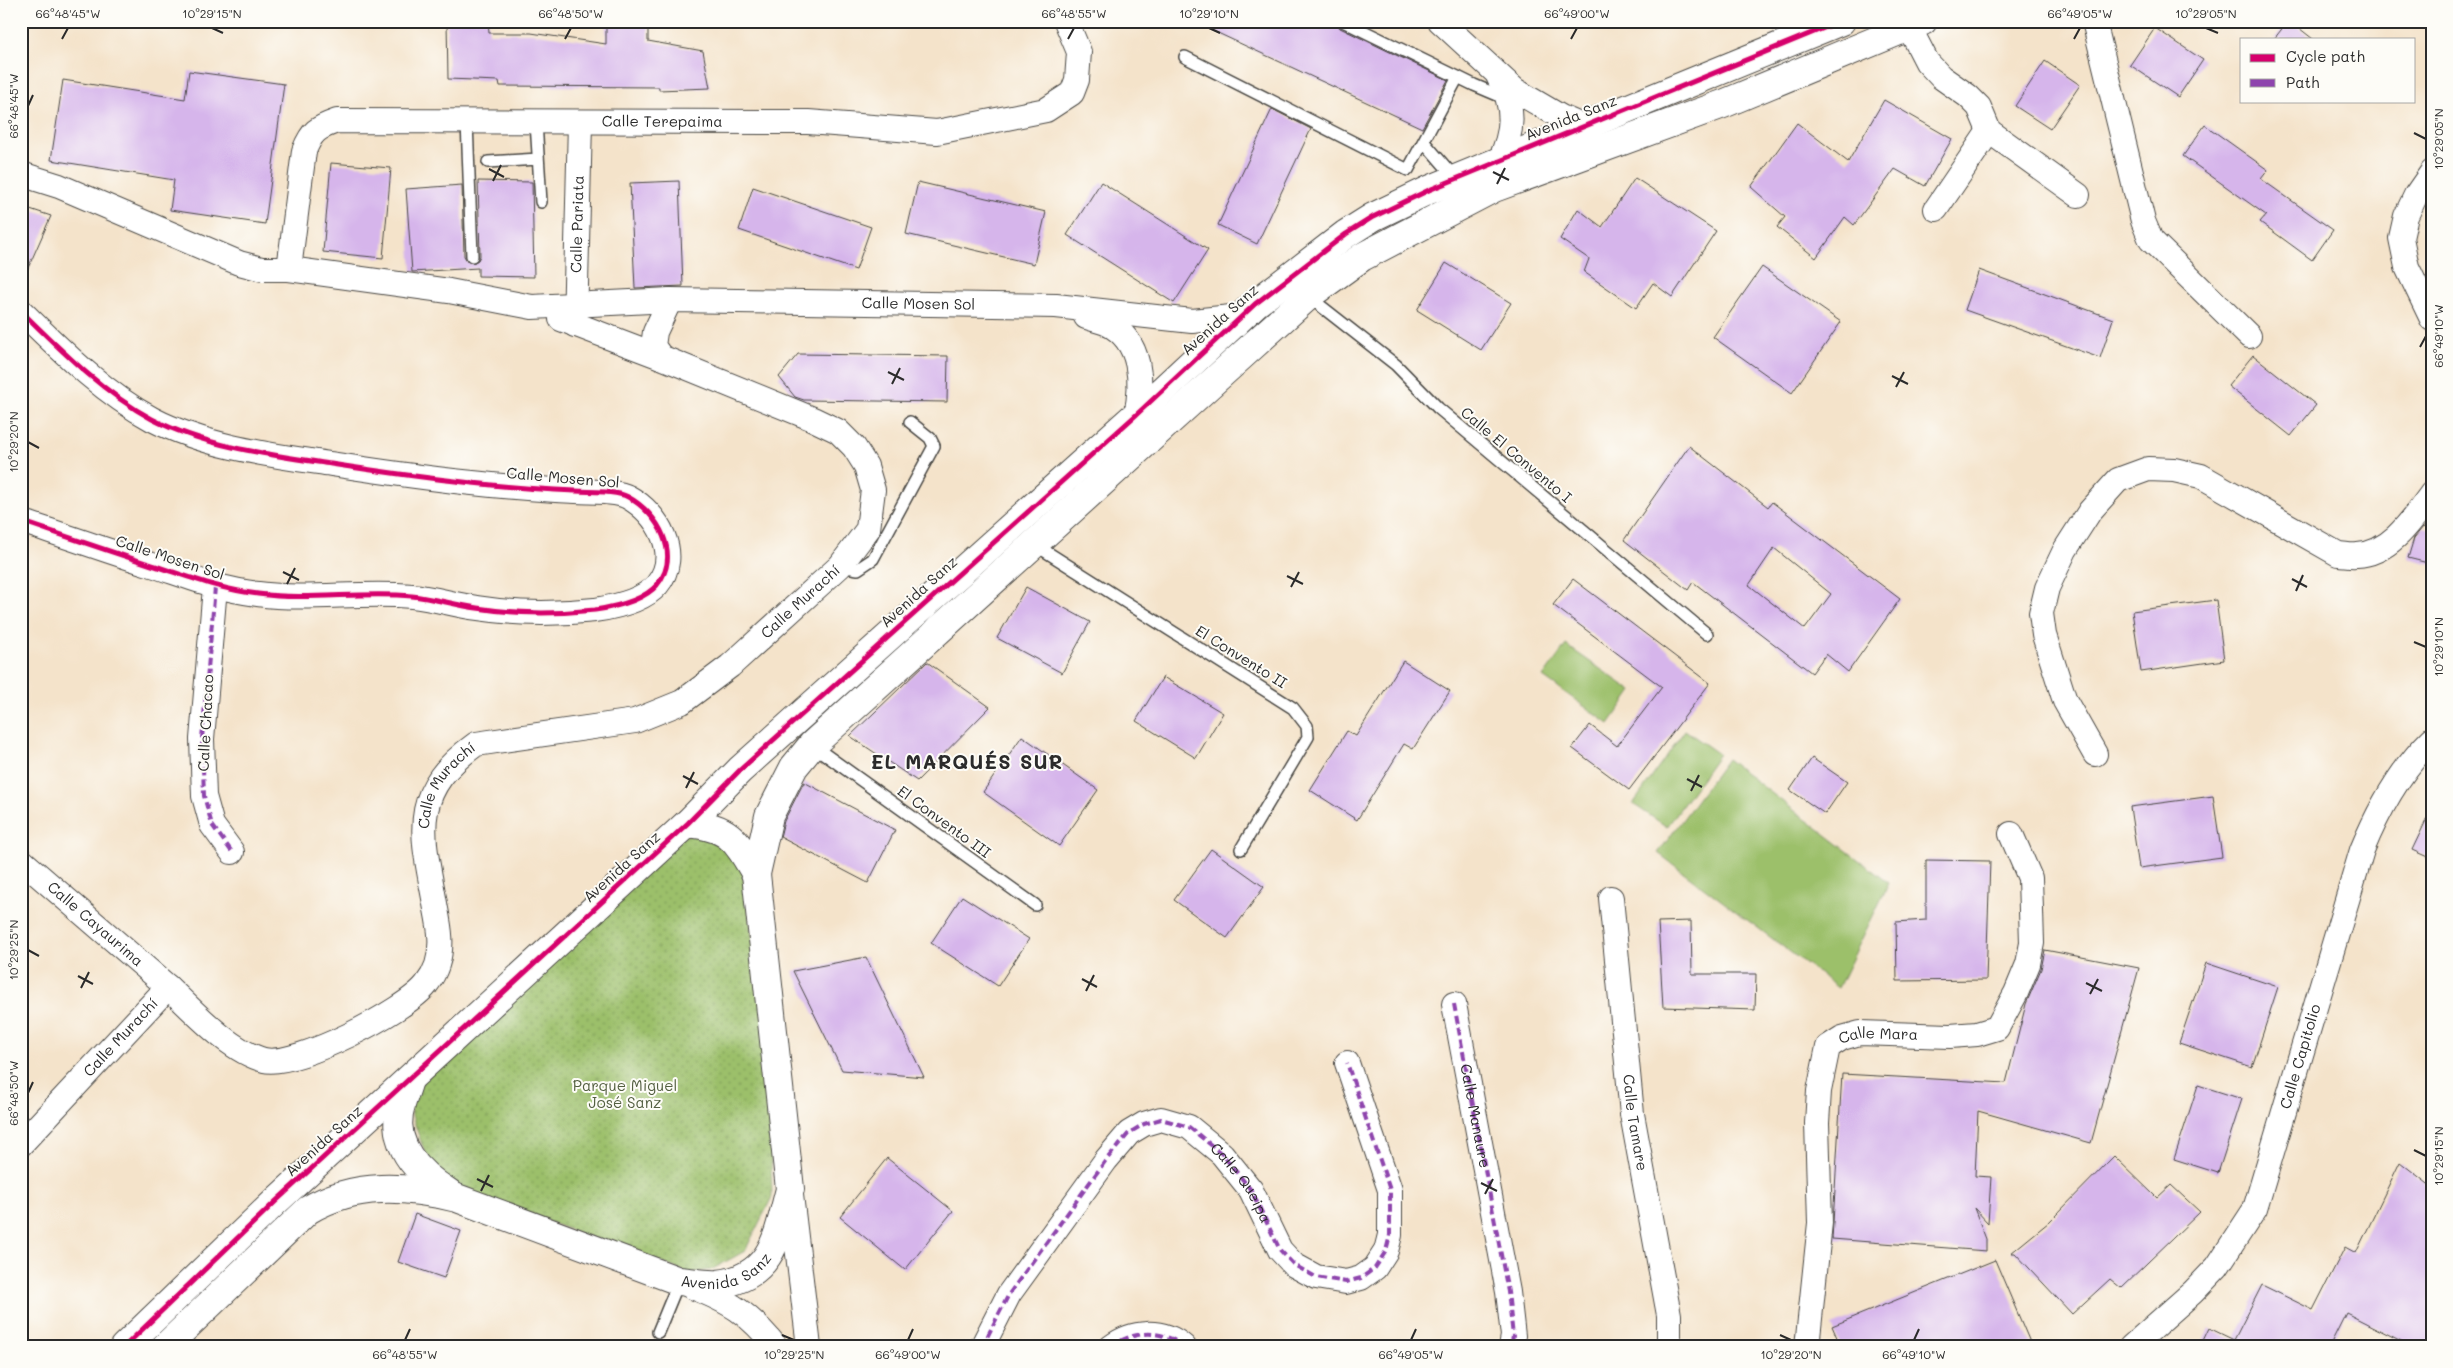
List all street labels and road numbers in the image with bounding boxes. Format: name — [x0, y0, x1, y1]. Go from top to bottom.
street label: Avenida Sanz — [1522, 90, 1619, 145]
street label: Calle Terepaima — [602, 111, 723, 131]
street label: Calle Pariata — [565, 175, 588, 273]
street label: Avenida Sanz — [1177, 279, 1262, 359]
street label: Calle Mosen Sol — [862, 292, 975, 314]
street label: Calle El Convento I — [1457, 402, 1577, 507]
street label: Calle Mosen Sol — [506, 462, 620, 492]
street label: Calle Mosen Sol — [113, 530, 227, 584]
street label: Avenida Sanz — [876, 551, 961, 631]
street label: Calle Murachí — [756, 560, 844, 642]
street label: El Convento II — [1192, 620, 1291, 692]
street label: Calle Chacao — [192, 674, 218, 772]
street label: Calle Murachí — [413, 737, 479, 829]
street label: El Convento III — [894, 781, 996, 862]
street label: Avenida Sanz — [579, 826, 664, 906]
street label: Calle Cayaurima — [44, 876, 148, 970]
street label: Calle Murachí — [78, 993, 162, 1080]
street label: Calle Capitolio — [2274, 1001, 2325, 1111]
street label: Calle Mara — [1836, 1022, 1918, 1048]
street label: Calle Manaure — [1456, 1062, 1496, 1170]
street label: Calle Tamare — [1619, 1073, 1653, 1172]
street label: Avenida Sanz — [281, 1100, 366, 1180]
street label: Calle Queipa — [1207, 1138, 1276, 1226]
street label: Avenida Sanz — [680, 1249, 775, 1293]

